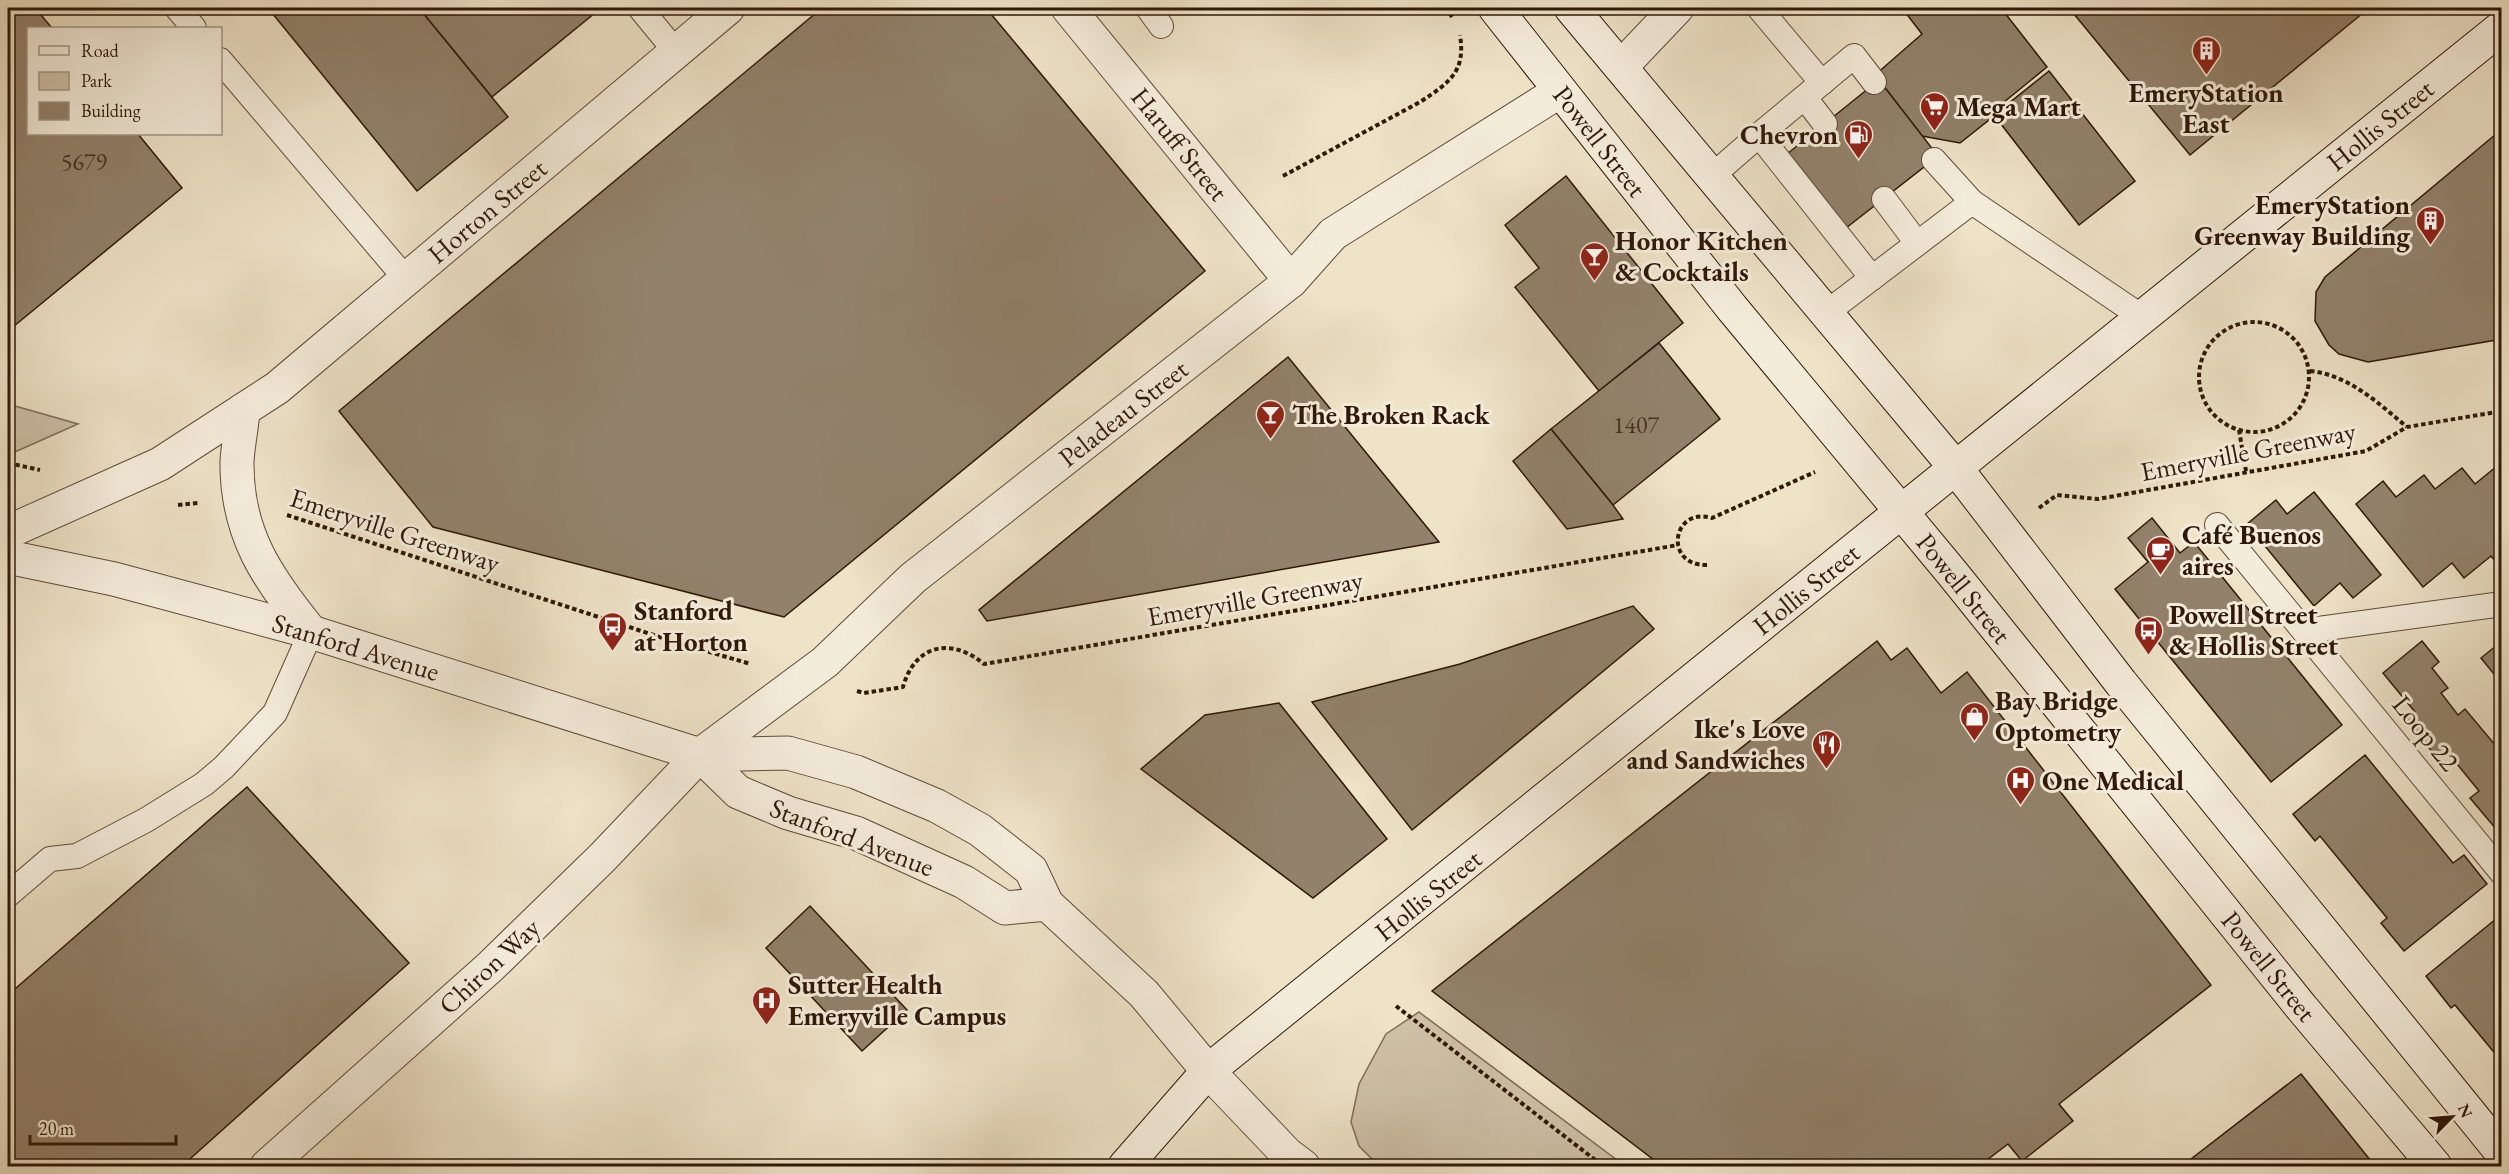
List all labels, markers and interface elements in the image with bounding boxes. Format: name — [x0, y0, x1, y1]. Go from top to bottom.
legend — [27, 27, 222, 135]
building icon: EmeryStation East — [2190, 34, 2222, 76]
text: Road — [81, 39, 120, 62]
text: Park — [81, 69, 112, 92]
street label: Hollis Street — [2319, 71, 2441, 179]
place label: EmeryStation East — [2129, 75, 2283, 141]
street label: Powell Street — [1545, 78, 1655, 204]
street label: Haruff Street — [1124, 80, 1237, 208]
place label: Mega Mart — [1956, 89, 2081, 124]
supermarket icon: Mega Mart — [1919, 90, 1951, 132]
text: Building — [81, 99, 141, 122]
place label: Chevron — [1740, 117, 1838, 152]
fuel station icon: Chevron — [1843, 118, 1875, 160]
house number: 5679 — [61, 146, 108, 177]
street label: Horton Street — [420, 151, 554, 271]
place label: EmeryStation Greenway Building — [2194, 187, 2410, 253]
building icon: EmeryStation Greenway Building — [2415, 204, 2447, 246]
place label: Honor Kitchen & Cocktails — [1615, 223, 1788, 289]
bar icon: Honor Kitchen & Cocktails — [1578, 240, 1610, 282]
street label: Peladeau Street — [1051, 351, 1195, 475]
place label: The Broken Rack — [1292, 397, 1491, 432]
bar icon: The Broken Rack — [1255, 398, 1287, 440]
house number: 1407 — [1613, 409, 1660, 440]
street label: Emeryville Greenway — [2137, 413, 2359, 489]
street label: Emeryville Greenway — [286, 480, 504, 580]
place label: Café Buenos aires — [2182, 517, 2321, 583]
street label: Powell Street — [1909, 525, 2020, 651]
cafe icon: Café Buenos aires — [2145, 534, 2177, 576]
street label: Hollis Street — [1745, 535, 1867, 643]
street label: Emeryville Greenway — [1144, 562, 1366, 634]
place label: Stanford at Horton — [634, 593, 748, 659]
place label: Powell Street & Hollis Street — [2169, 597, 2338, 663]
street label: Stanford Avenue — [268, 605, 444, 689]
bus stop icon: Stanford at Horton — [597, 610, 629, 652]
bus stop icon: Powell Street & Hollis Street — [2132, 614, 2164, 656]
place label: Bay Bridge Optometry — [1995, 683, 2122, 749]
street label: Loop 22 — [2385, 688, 2467, 778]
shop icon: Bay Bridge Optometry — [1958, 700, 1990, 742]
place label: Ike's Love and Sandwiches — [1626, 711, 1805, 777]
restaurant icon: Ike's Love and Sandwiches — [1810, 728, 1842, 770]
place label: One Medical — [2042, 763, 2184, 798]
hospital icon: One Medical — [2005, 764, 2037, 806]
street label: Stanford Avenue — [765, 790, 939, 884]
street label: Hollis Street — [1367, 841, 1489, 949]
street label: Powell Street — [2214, 903, 2325, 1029]
street label: Chiron Way — [431, 910, 547, 1022]
place label: Sutter Health Emeryville Campus — [788, 967, 1006, 1033]
hospital icon: Sutter Health Emeryville Campus — [751, 984, 783, 1026]
north arrow — [2422, 1087, 2482, 1147]
text: N — [2453, 1101, 2477, 1121]
scale bar — [30, 1108, 176, 1146]
text: 20 m — [39, 1117, 74, 1140]

